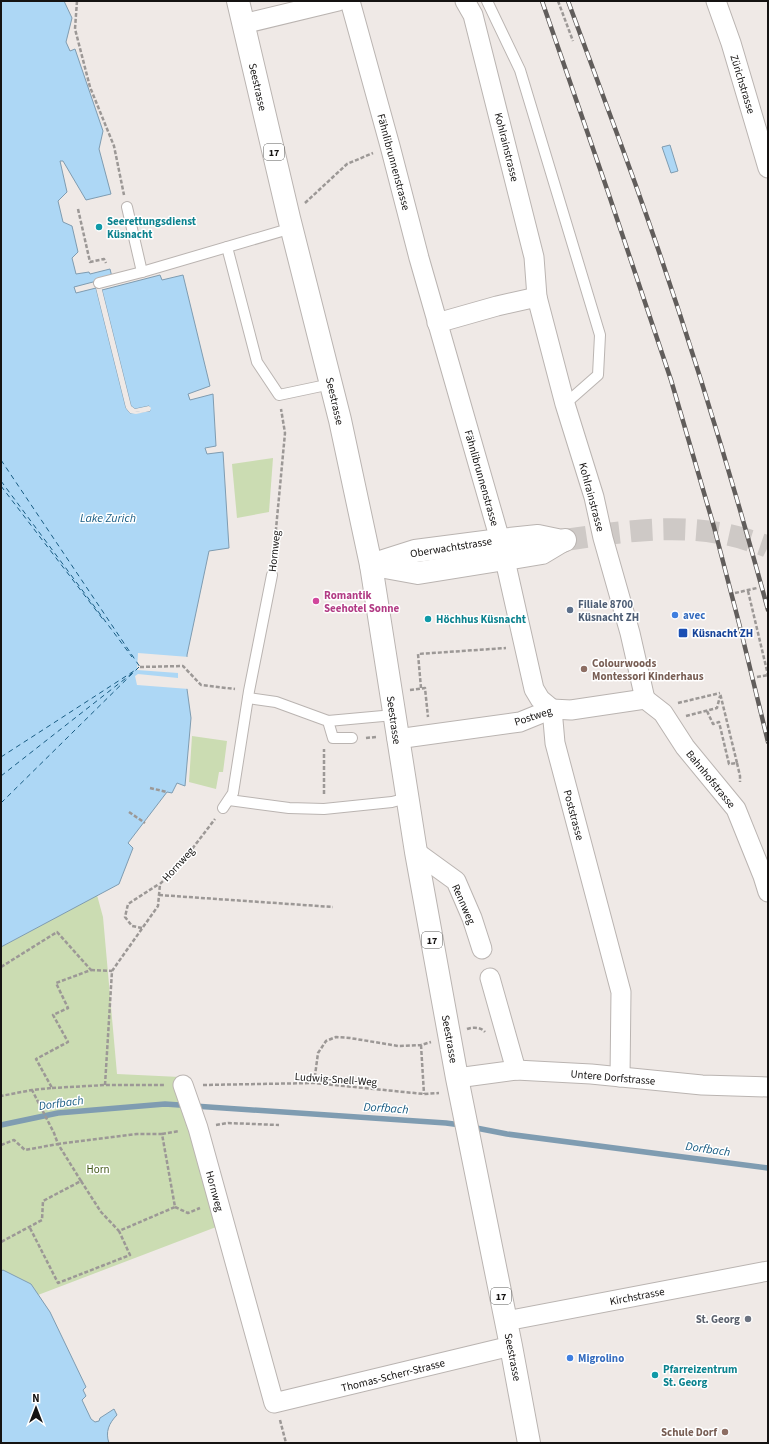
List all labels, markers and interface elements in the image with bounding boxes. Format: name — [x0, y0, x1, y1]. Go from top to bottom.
street label: Zürichstrasse — [726, 53, 759, 116]
street label: Seestrasse — [245, 62, 270, 113]
street label: Kohlrainstrasse — [491, 111, 522, 184]
street label: Fähnlibrunnenstrasse — [373, 112, 414, 213]
road number: 17 — [264, 144, 284, 160]
place label: Seerettungsdienst Küsnacht — [107, 214, 197, 242]
marker: Seerettungsdienst Küsnacht — [94, 222, 104, 232]
street label: Seestrasse — [322, 376, 347, 427]
street label: Fähnlibrunnenstrasse — [461, 428, 503, 528]
street label: Kohlrainstrasse — [575, 461, 608, 534]
water label: Lake Zurich — [80, 510, 136, 527]
street label: Hornweg — [265, 529, 284, 573]
street label: Oberwachtstrasse — [409, 534, 494, 561]
place label: Romantik Seehotel Sonne — [324, 588, 399, 616]
marker: Romantik Seehotel Sonne — [311, 596, 321, 606]
place label: Filiale 8700 Küsnacht ZH — [578, 597, 639, 625]
marker: Filiale 8700 Küsnacht ZH — [565, 605, 575, 615]
place label: avec — [683, 608, 705, 623]
marker: avec — [670, 610, 680, 620]
place label: Höchhus Küsnacht — [436, 612, 527, 627]
marker: Höchhus Küsnacht — [423, 614, 433, 624]
place label: Küsnacht ZH — [692, 626, 753, 641]
marker: Küsnacht ZH — [677, 627, 689, 639]
place label: Colourwoods Montessori Kinderhaus — [592, 656, 704, 684]
marker: Colourwoods Montessori Kinderhaus — [579, 664, 589, 674]
street label: Seestrasse — [383, 695, 404, 746]
street label: Postweg — [512, 703, 554, 730]
street label: Bahnhofstrasse — [682, 747, 739, 812]
street label: Poststrasse — [560, 788, 588, 843]
street label: Hornweg — [159, 843, 198, 885]
street label: Rennweg — [448, 882, 479, 927]
road number: 17 — [422, 932, 442, 948]
street label: Seestrasse — [438, 1014, 461, 1065]
street label: Untere Dorfstrasse — [570, 1066, 657, 1089]
street label: Ludwig-Snell-Weg — [294, 1069, 378, 1090]
water label: Dorfbach — [38, 1092, 85, 1115]
water label: Dorfbach — [363, 1098, 409, 1119]
water label: Dorfbach — [684, 1138, 731, 1161]
park label: Horn — [87, 1162, 109, 1177]
street label: Hornweg — [202, 1169, 227, 1214]
street label: Kirchstrasse — [608, 1284, 666, 1309]
road number: 17 — [491, 1288, 511, 1304]
place label: St. Georg — [696, 1312, 740, 1327]
marker: St. Georg — [743, 1314, 753, 1324]
street label: Seestrasse — [501, 1332, 525, 1383]
place label: Migrolino — [578, 1351, 624, 1366]
marker: Migrolino — [565, 1353, 575, 1363]
street label: Thomas-Scherr-Strasse — [340, 1355, 447, 1396]
place label: Pfarreizentrum St. Georg — [663, 1362, 737, 1390]
marker: Pfarreizentrum St. Georg — [650, 1370, 660, 1380]
north arrow — [16, 1388, 56, 1428]
text: N — [32, 1391, 40, 1406]
place label: Schule Dorf — [661, 1425, 718, 1440]
marker: Schule Dorf — [720, 1427, 730, 1437]

